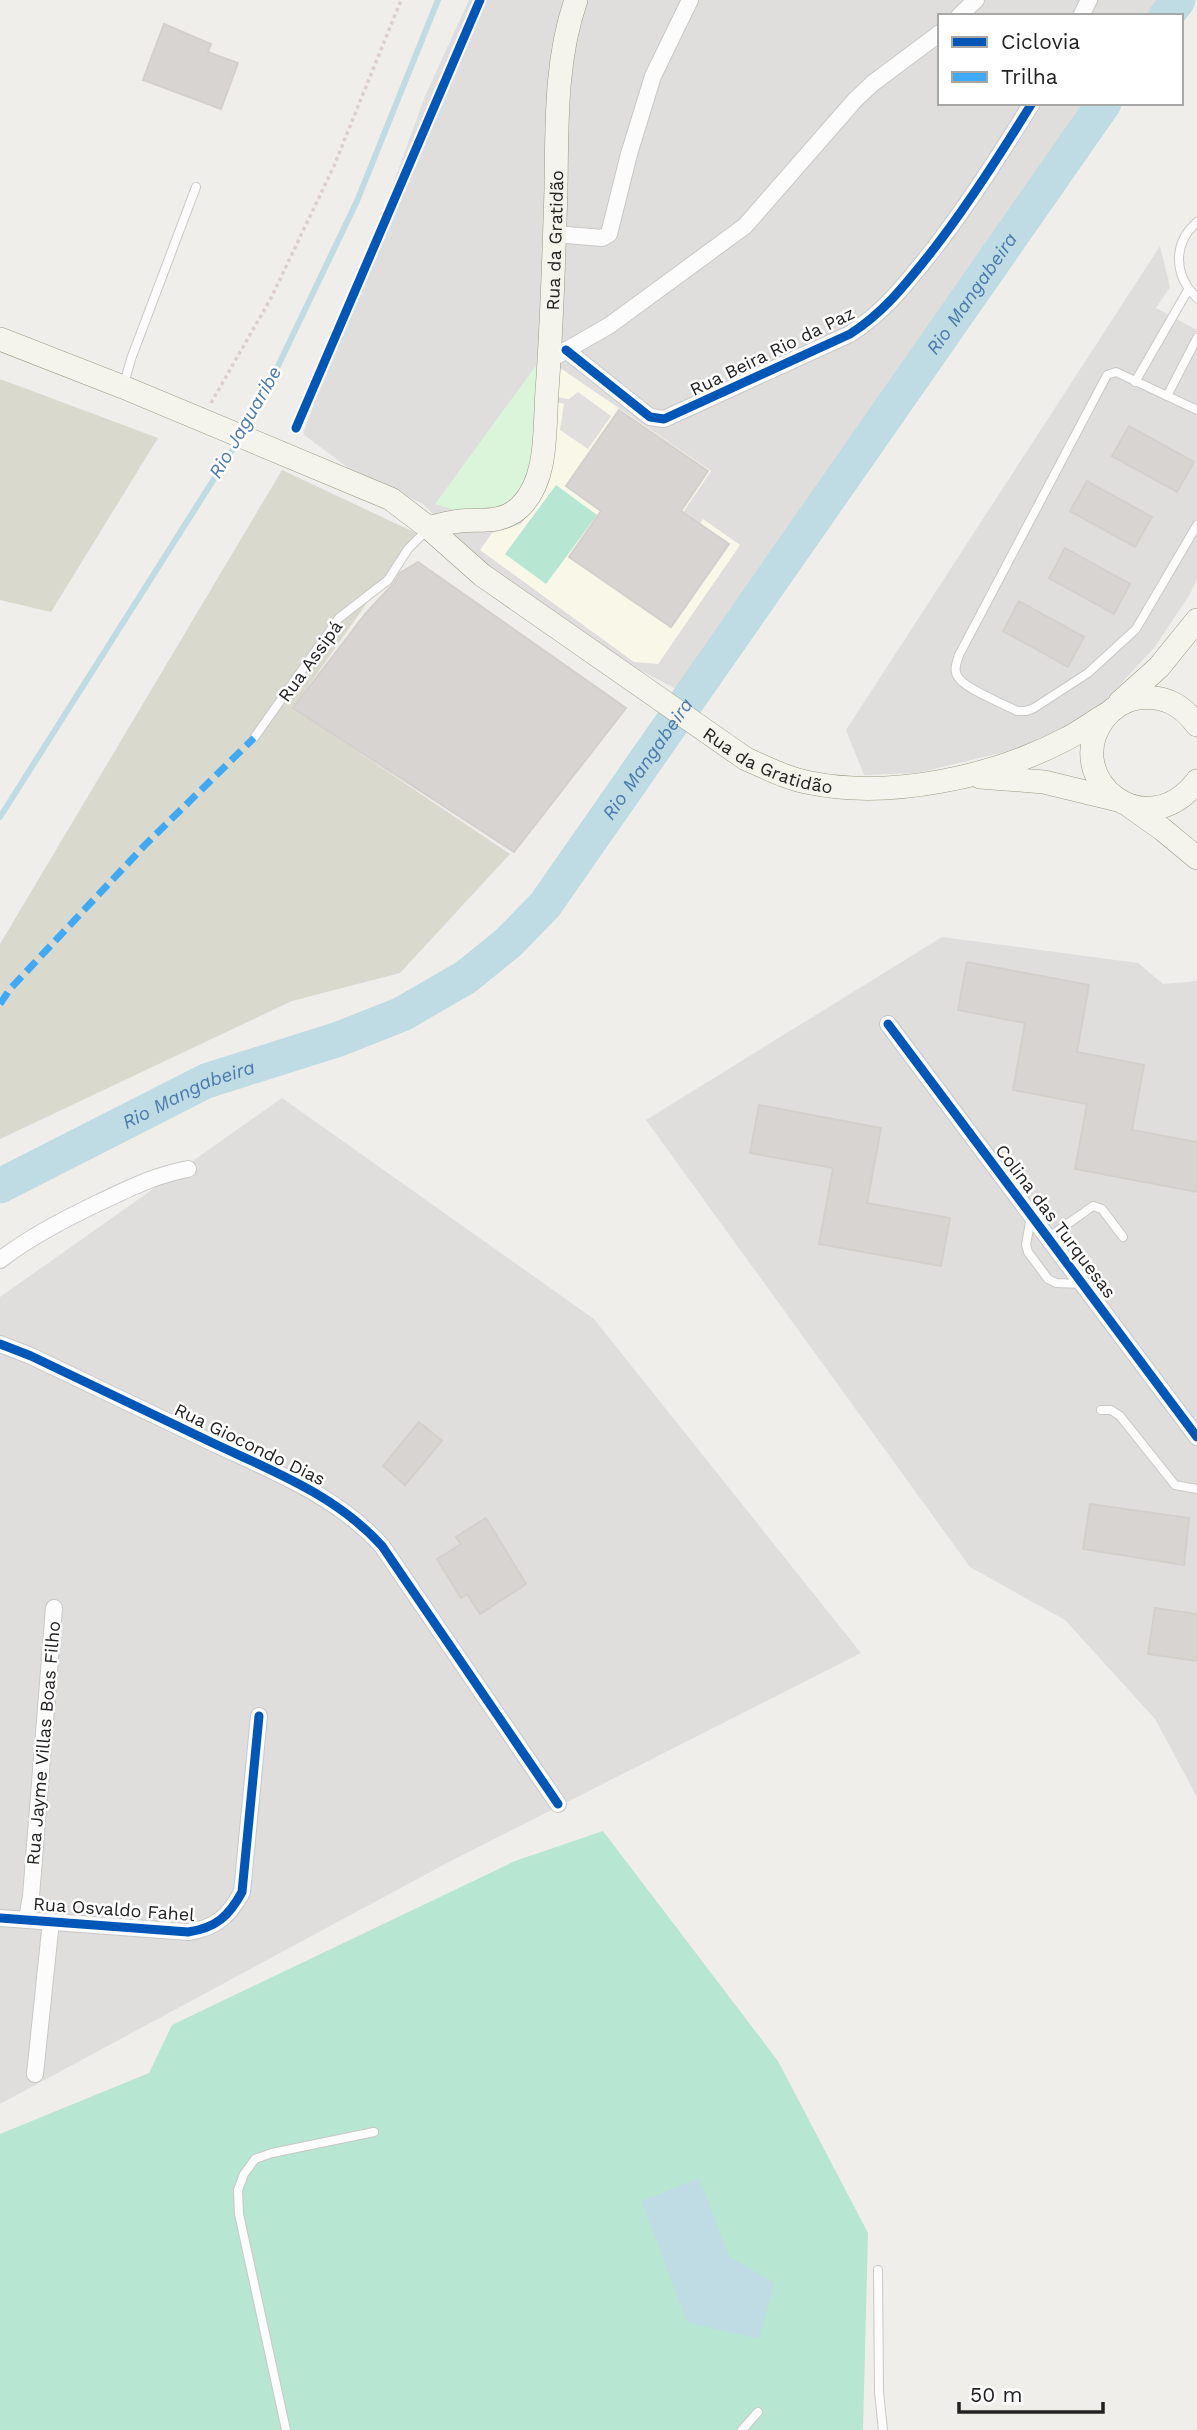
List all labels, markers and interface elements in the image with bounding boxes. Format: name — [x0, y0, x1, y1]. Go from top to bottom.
legend — [938, 14, 1183, 105]
text: Ciclovia — [1001, 29, 1080, 54]
text: Trilha — [1001, 64, 1058, 89]
street label: Rua da Gratidão — [541, 170, 567, 311]
water label: Rio Mangabeira — [921, 228, 1022, 359]
street label: Rua Beira Rio da Paz — [686, 302, 858, 400]
water label: Rio Jaguaribe — [204, 362, 286, 482]
street label: Rua Assipá — [274, 616, 346, 706]
water label: Rio Mangabeira — [597, 693, 698, 824]
street label: Rua da Gratidão — [700, 722, 834, 797]
water label: Rio Mangabeira — [118, 1055, 258, 1133]
street label: Colina das Turquesas — [991, 1140, 1121, 1302]
street label: Rua Giocondo Dias — [171, 1398, 329, 1490]
street label: Rua Jayme Villas Boas Filho — [22, 1620, 64, 1866]
street label: Rua Osvaldo Fahel — [33, 1893, 196, 1925]
scale bar — [959, 2370, 1102, 2414]
text: 50 m — [970, 2382, 1022, 2407]

